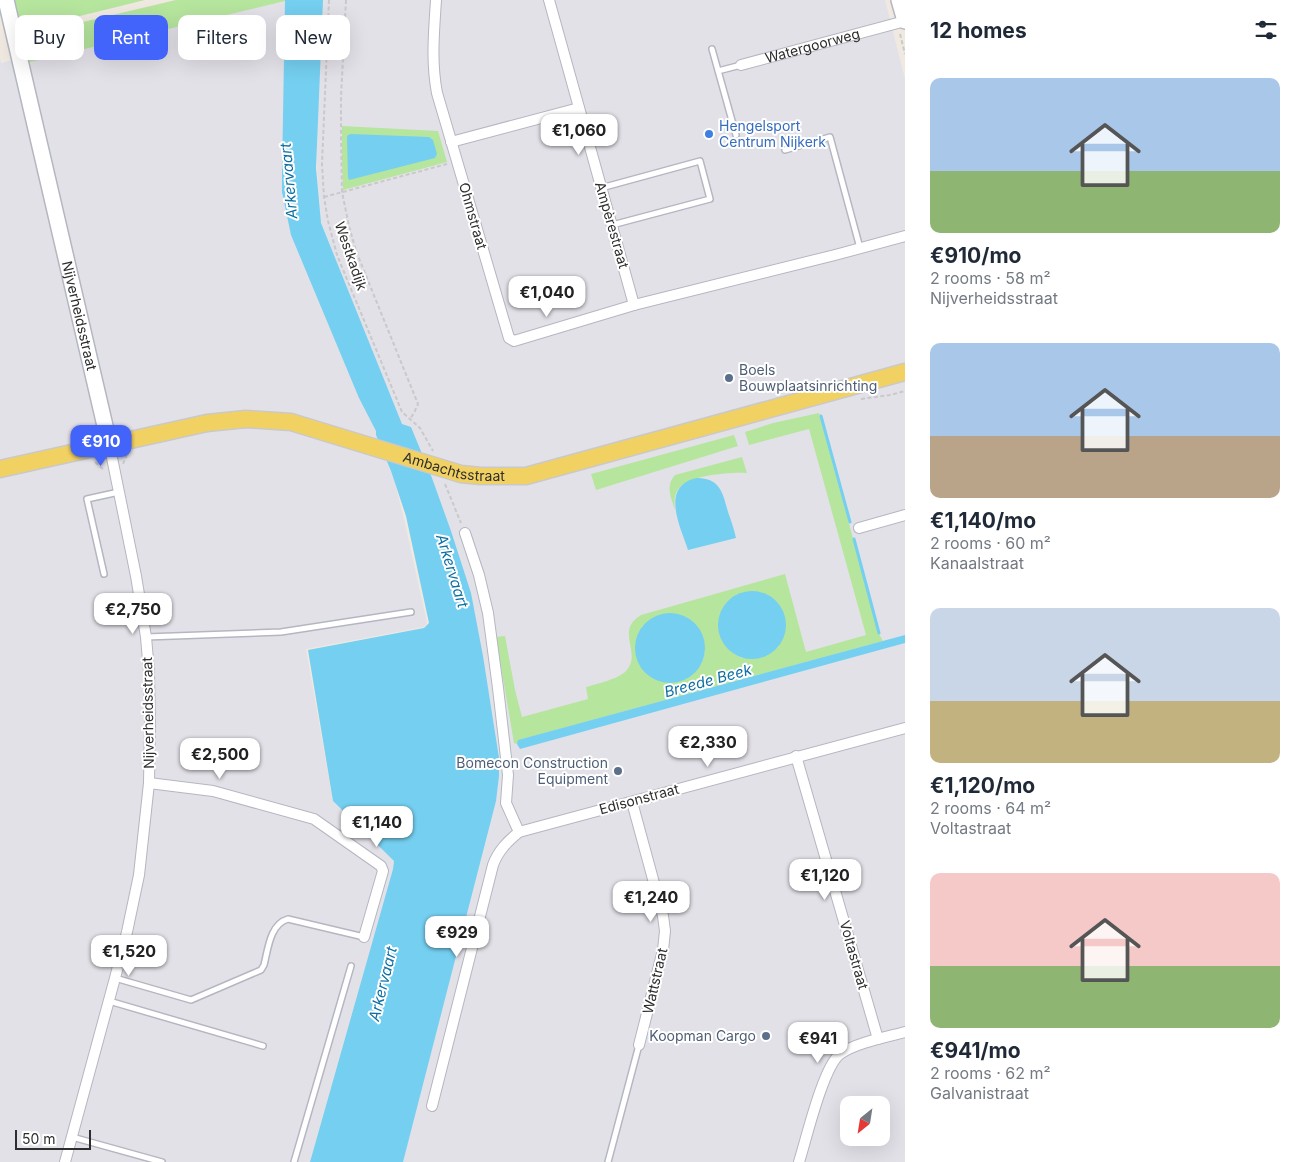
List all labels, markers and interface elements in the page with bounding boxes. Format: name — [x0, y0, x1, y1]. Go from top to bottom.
chip: Buy — [15, 15, 84, 60]
chip: Rent — [94, 15, 168, 60]
chip: Filters — [178, 15, 266, 60]
chip: New — [276, 15, 350, 60]
icon: filters — [1252, 16, 1280, 44]
text: 12 homes — [930, 18, 1027, 43]
street label: Watergoorweg — [763, 25, 862, 66]
icon: home — [1060, 110, 1150, 200]
pin: €1,060 — [538, 114, 620, 156]
place label: Hengelsport Centrum Nijkerk — [719, 117, 826, 150]
text: €1,060 — [552, 120, 606, 140]
marker: Hengelsport Centrum Nijkerk — [703, 128, 715, 140]
water label: Arkervaart — [276, 141, 301, 221]
street label: Ohmstraat — [456, 180, 491, 252]
street label: Ampèrestraat — [592, 180, 633, 271]
street label: Westkadijk — [332, 219, 371, 293]
text: €910/mo — [930, 243, 1021, 268]
street label: Nijverheidsstraat — [59, 259, 101, 372]
text: 2 rooms · 58 m² — [930, 268, 1050, 288]
pin: €1,040 — [506, 276, 588, 318]
text: €1,040 — [519, 282, 575, 302]
text: Nijverheidsstraat — [930, 288, 1058, 308]
place label: Boels Bouwplaatsinrichting — [739, 361, 877, 394]
marker: Boels Bouwplaatsinrichting — [723, 372, 735, 384]
icon: home — [1060, 375, 1150, 465]
pin: €910 — [71, 424, 131, 467]
text: €910 — [81, 431, 121, 451]
street label: Ambachtsstraat — [401, 448, 505, 484]
text: €1,140/mo — [930, 508, 1036, 533]
water label: Arkervaart — [432, 531, 473, 611]
text: 2 rooms · 60 m² — [930, 533, 1051, 553]
text: Kanaalstraat — [930, 553, 1024, 573]
pin: €2,750 — [92, 592, 174, 635]
text: €2,750 — [105, 599, 161, 619]
icon: home — [1060, 640, 1150, 730]
street label: Nijverheidsstraat — [138, 656, 157, 769]
water label: Breede Beek — [662, 660, 754, 701]
pin: €2,330 — [667, 726, 749, 768]
text: €2,330 — [679, 732, 737, 752]
pin: €2,500 — [179, 738, 261, 780]
text: €2,500 — [191, 744, 249, 764]
place label: Bomecon Construction Equipment — [456, 754, 608, 787]
marker: Bomecon Construction Equipment — [612, 765, 624, 777]
text: €1,120/mo — [930, 773, 1035, 798]
street label: Edisonstraat — [597, 780, 681, 817]
text: 2 rooms · 64 m² — [930, 798, 1051, 818]
pin: €1,140 — [336, 806, 418, 848]
text: €1,140 — [352, 812, 402, 832]
text: Voltastraat — [930, 818, 1011, 838]
pin: €1,120 — [784, 858, 866, 901]
text: €1,120 — [800, 865, 850, 885]
pin: €1,240 — [610, 880, 692, 923]
text: €1,240 — [624, 887, 678, 907]
icon: home — [1060, 905, 1150, 995]
pin: €929 — [427, 916, 487, 958]
street label: Voltastraat — [837, 918, 873, 992]
text: €929 — [436, 922, 478, 942]
pin: €1,520 — [88, 934, 170, 977]
text: €1,520 — [102, 941, 156, 961]
water label: Arkervaart — [364, 944, 401, 1024]
street label: Wattstraat — [639, 946, 670, 1016]
pin: €941 — [788, 1022, 848, 1064]
place label: Koopman Cargo — [649, 1027, 756, 1044]
text: €941 — [799, 1028, 837, 1048]
marker: Koopman Cargo — [760, 1030, 772, 1042]
text: €941/mo — [930, 1038, 1021, 1063]
text: 2 rooms · 62 m² — [930, 1063, 1051, 1083]
text: Galvanistraat — [930, 1083, 1029, 1103]
north arrow — [840, 1096, 890, 1146]
map controls — [840, 1096, 890, 1146]
scale bar — [15, 1127, 91, 1150]
text: 50 m — [22, 1130, 56, 1147]

